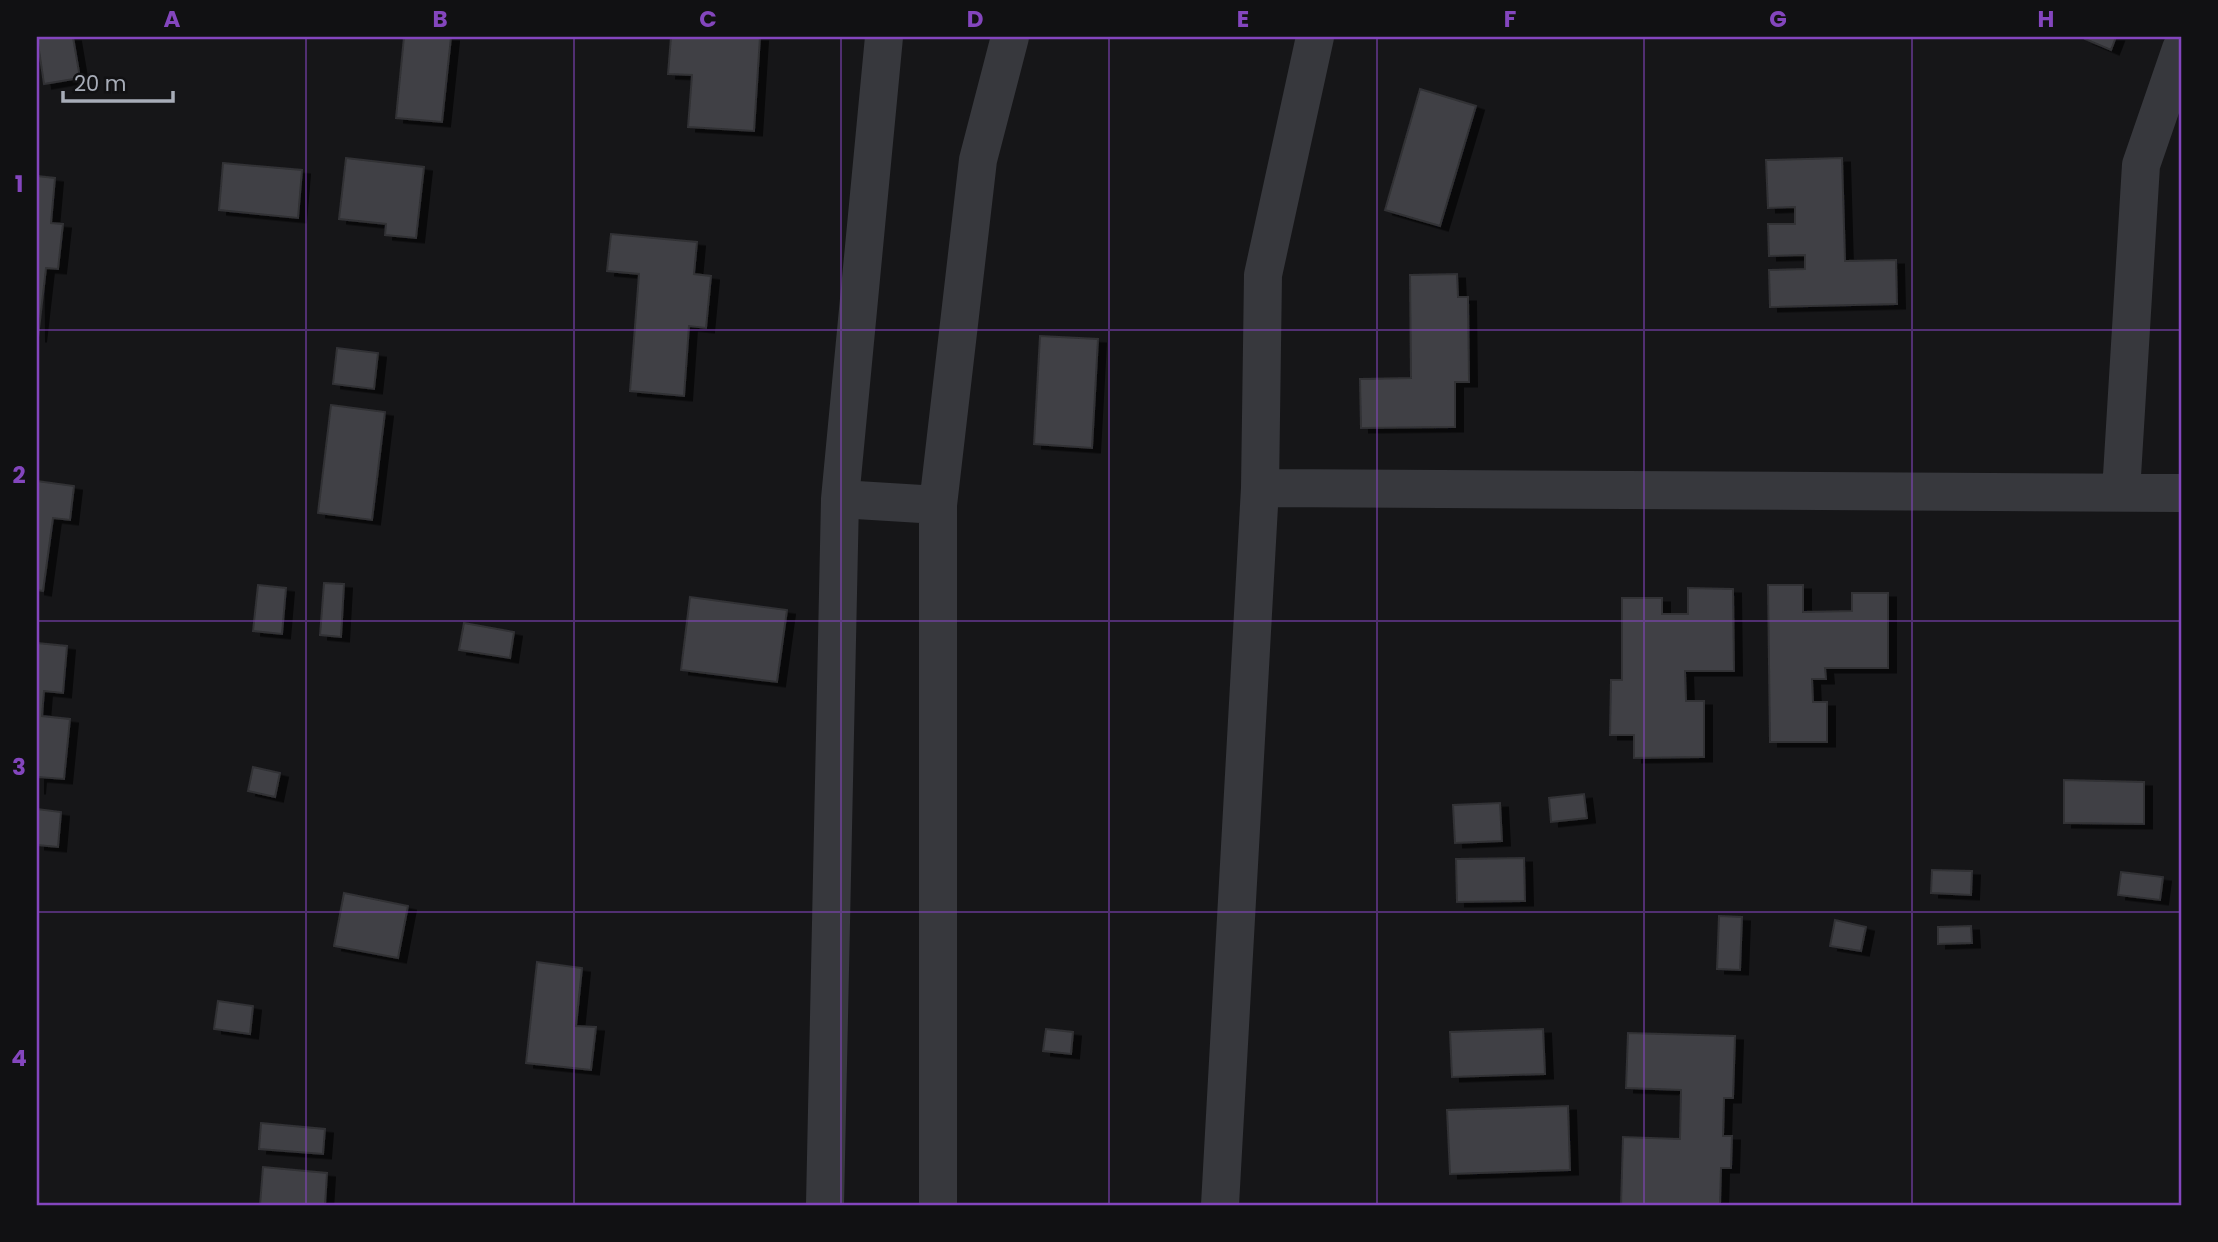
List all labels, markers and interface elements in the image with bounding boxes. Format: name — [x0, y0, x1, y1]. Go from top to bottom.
text: A — [164, 3, 181, 35]
text: B — [432, 3, 448, 35]
text: C — [699, 3, 717, 35]
text: D — [967, 3, 983, 35]
text: E — [1237, 3, 1249, 35]
text: F — [1504, 3, 1516, 35]
text: G — [1769, 3, 1787, 35]
text: H — [2038, 3, 2054, 35]
scale bar — [63, 60, 173, 104]
text: 20 m — [74, 69, 127, 98]
text: 1 — [15, 168, 23, 200]
text: 2 — [12, 459, 26, 491]
text: 3 — [12, 751, 26, 783]
text: 4 — [11, 1042, 27, 1074]

